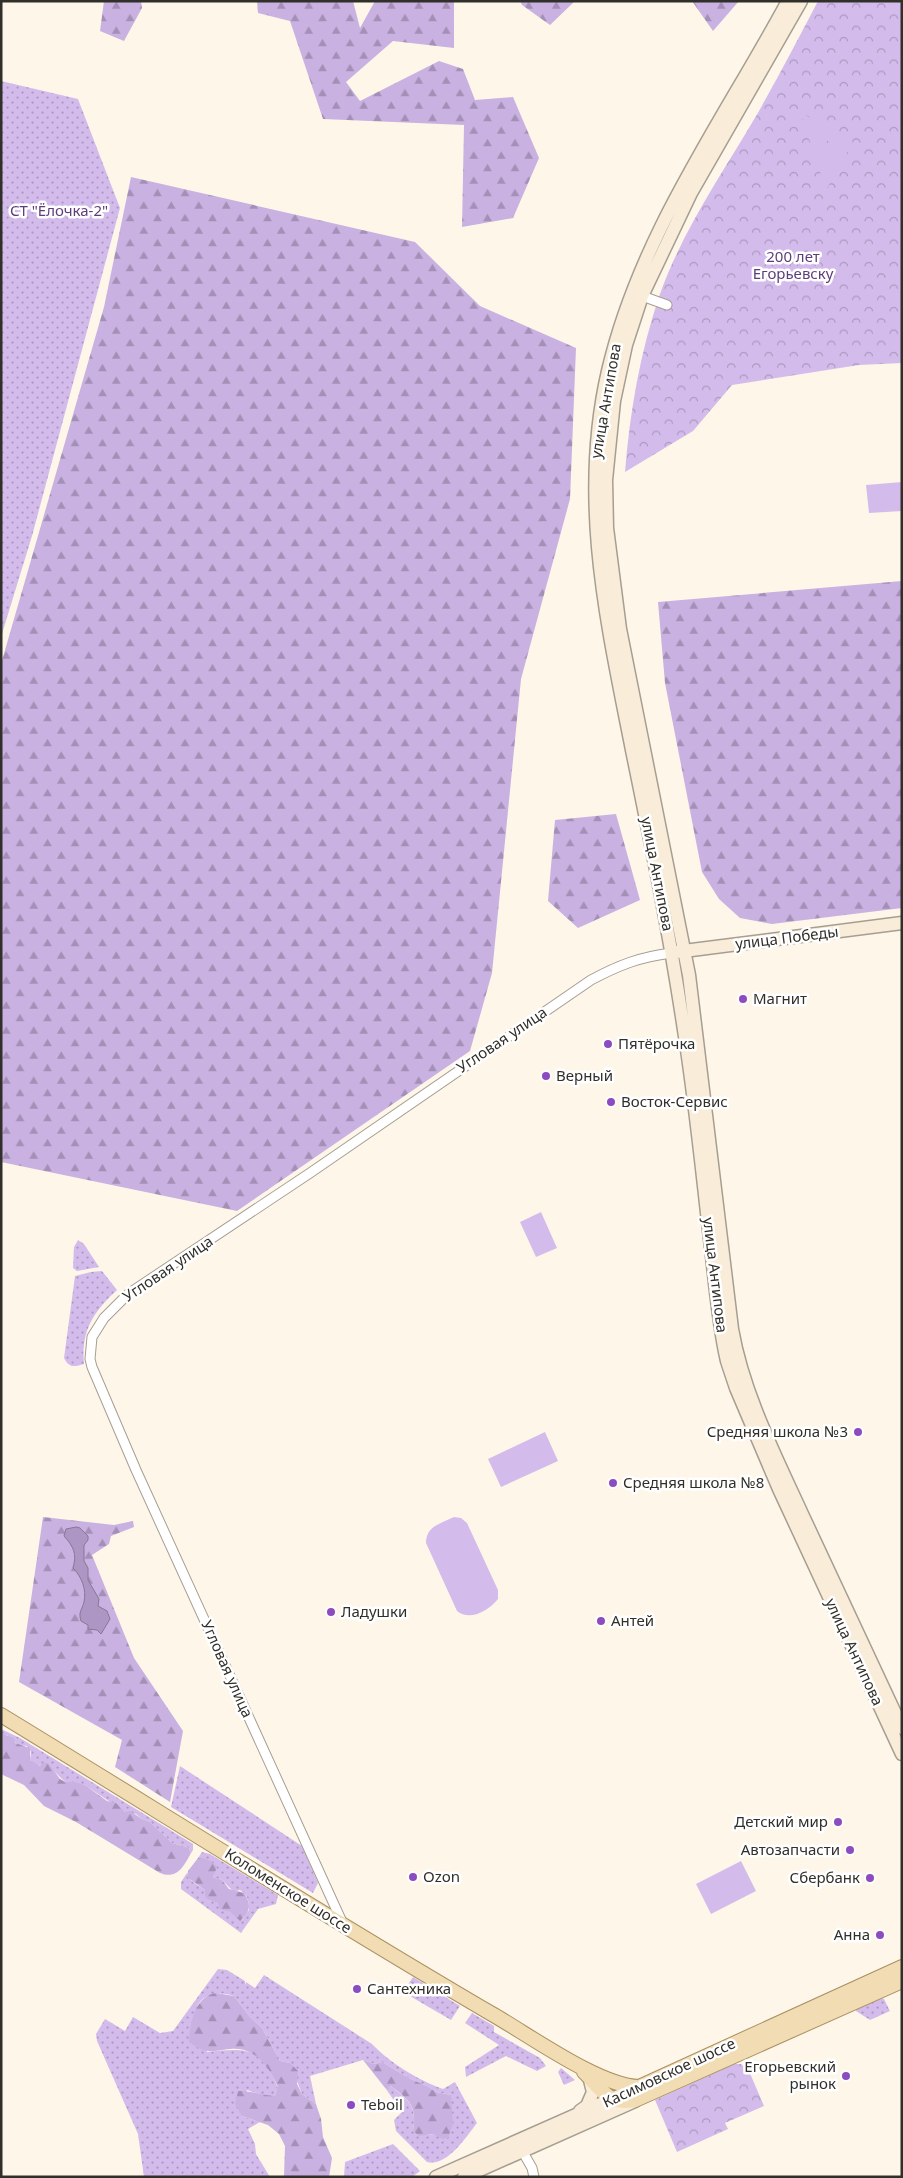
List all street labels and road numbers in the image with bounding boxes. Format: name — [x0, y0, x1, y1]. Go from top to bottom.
street label: улица Антипова — [585, 342, 625, 460]
street label: улица Антипова — [637, 815, 679, 933]
street label: улица Победы — [734, 921, 840, 953]
street label: Угловая улица — [452, 1002, 550, 1077]
street label: улица Антипова — [699, 1216, 733, 1334]
street label: Угловая улица — [118, 1231, 216, 1306]
street label: улица Антипова — [821, 1595, 889, 1709]
street label: Угловая улица — [197, 1617, 258, 1721]
street label: Коломенское шоссе — [221, 1843, 356, 1937]
street label: Касимовское шоссе — [599, 2033, 738, 2112]

